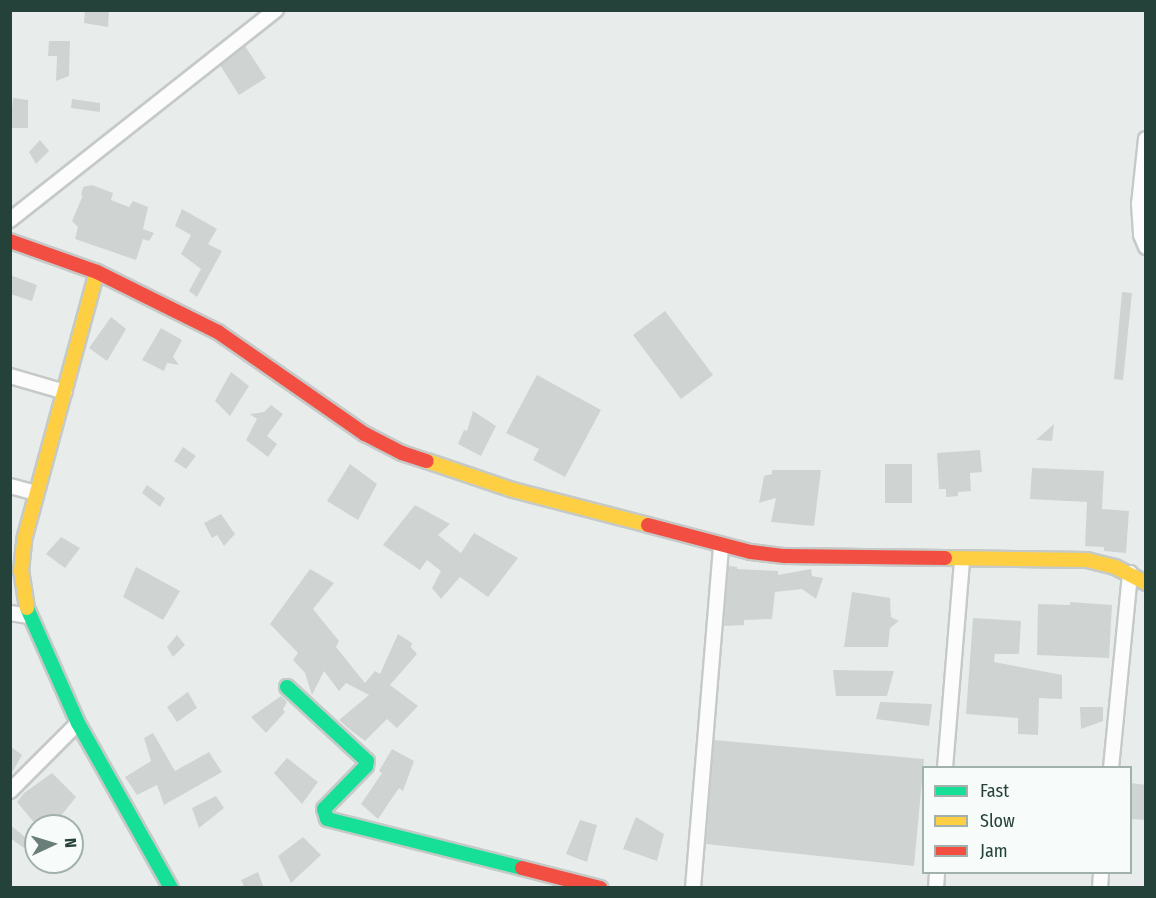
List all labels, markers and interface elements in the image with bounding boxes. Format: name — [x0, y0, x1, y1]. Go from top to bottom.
legend — [922, 766, 1132, 874]
text: Fast — [980, 780, 1009, 802]
text: Slow — [980, 810, 1015, 832]
north arrow — [24, 814, 84, 874]
text: N — [61, 837, 80, 848]
text: Jam — [980, 840, 1008, 862]

